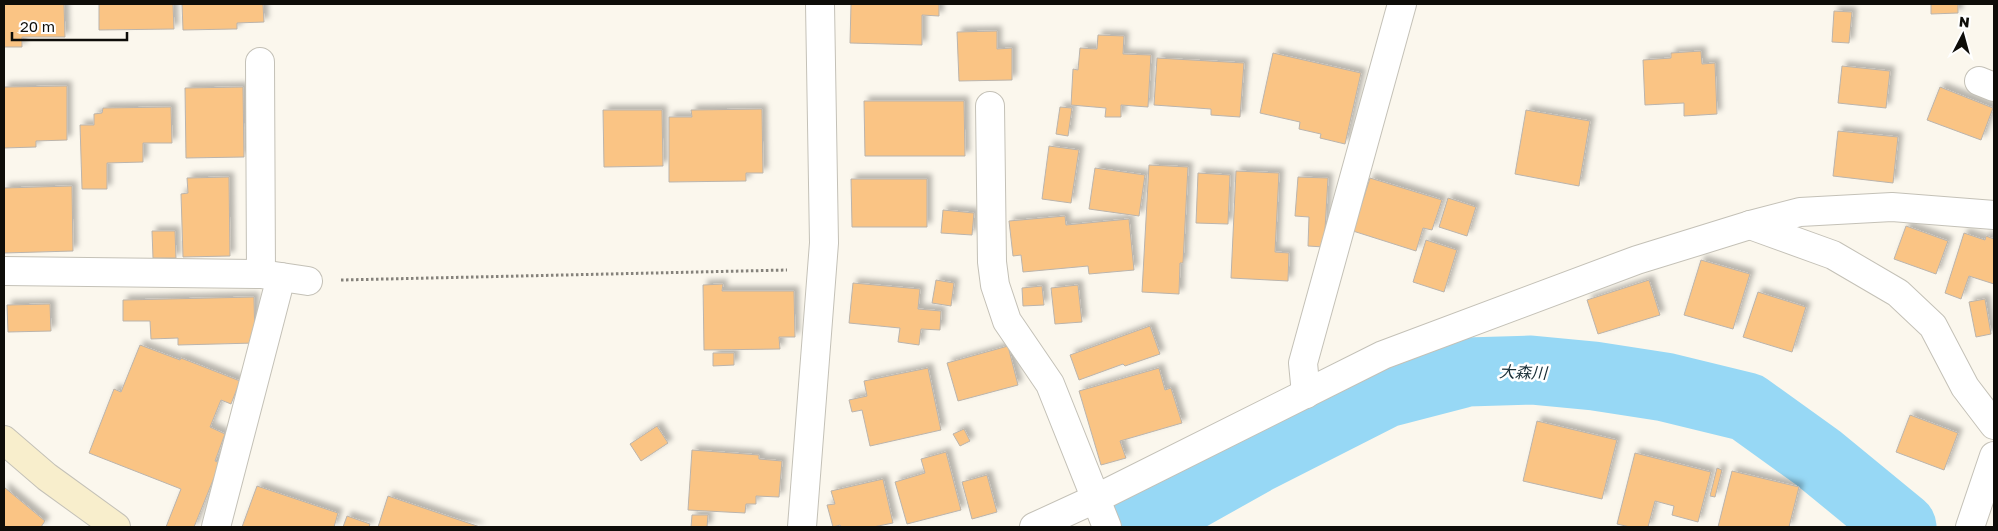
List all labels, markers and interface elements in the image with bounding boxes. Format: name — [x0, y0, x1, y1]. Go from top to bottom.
scale bar — [12, 10, 128, 42]
north arrow — [1938, 10, 1988, 60]
text: N — [1958, 13, 1971, 31]
text: 20 m — [20, 17, 55, 35]
water label: 大森川 — [1499, 361, 1549, 383]

